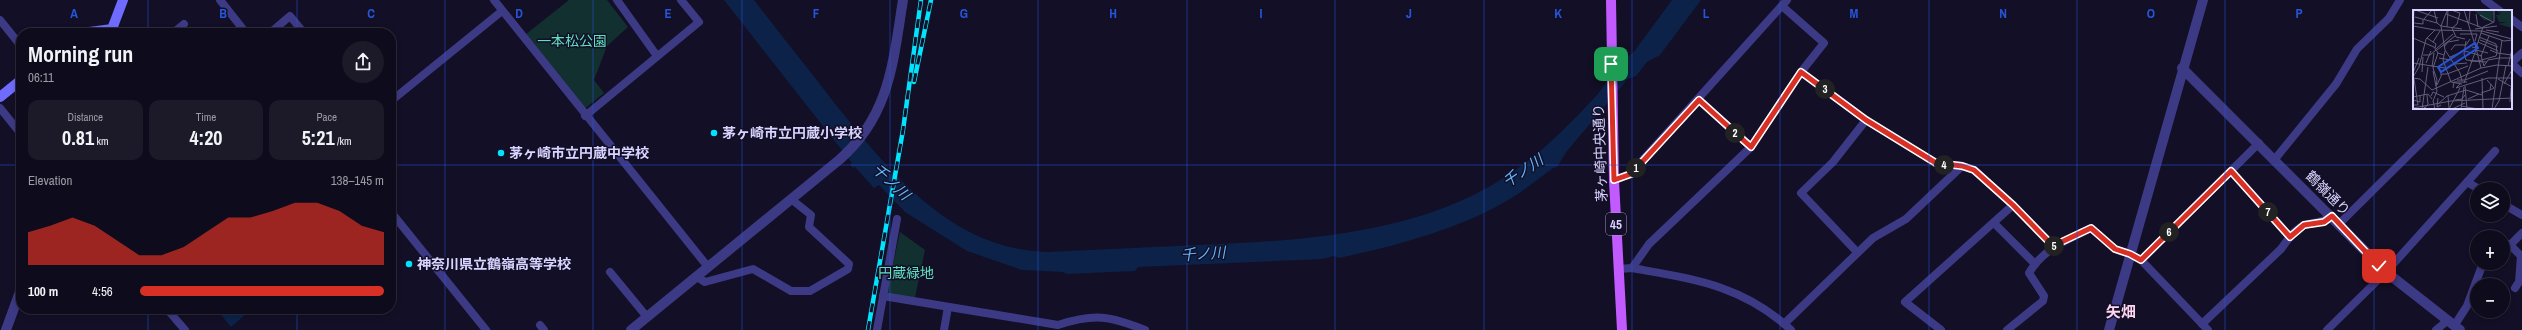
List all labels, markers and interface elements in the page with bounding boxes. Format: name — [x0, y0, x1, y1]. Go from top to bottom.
text: A — [70, 5, 78, 22]
text: B — [219, 5, 227, 22]
text: C — [367, 5, 375, 22]
text: D — [515, 5, 523, 22]
text: E — [664, 5, 672, 22]
text: F — [813, 5, 820, 22]
text: G — [960, 5, 968, 22]
text: H — [1109, 5, 1117, 22]
text: I — [1260, 5, 1263, 22]
text: J — [1406, 5, 1412, 22]
text: K — [1554, 5, 1562, 22]
text: L — [1703, 5, 1710, 22]
text: M — [1850, 5, 1859, 22]
text: N — [1999, 5, 2007, 22]
text: O — [2147, 5, 2155, 22]
text: P — [2295, 5, 2303, 22]
inset map — [2413, 10, 2512, 109]
park label: 一本松公園 — [537, 32, 607, 50]
text: Morning run — [28, 39, 133, 69]
button: share — [342, 41, 384, 83]
pin — [1594, 47, 1628, 81]
icon: arrive — [1600, 53, 1622, 75]
text: 06:11 — [28, 69, 54, 86]
pin: 3 — [1815, 79, 1835, 99]
text: 3 — [1822, 82, 1828, 96]
street label: 茅ヶ崎中央通り — [1589, 104, 1611, 202]
text: Distance — [68, 110, 103, 124]
text: Time — [196, 110, 216, 124]
text: Pace — [316, 110, 337, 124]
pin: 2 — [1725, 123, 1745, 143]
text: 0.81 — [62, 124, 94, 151]
text: 4:20 — [190, 124, 222, 151]
text: 5:21 — [302, 124, 335, 151]
place label: 茅ヶ崎市立円蔵小学校 — [722, 124, 862, 142]
text: 2 — [1732, 126, 1738, 140]
marker: 茅ヶ崎市立円蔵小学校 — [709, 128, 719, 138]
text: km — [94, 134, 109, 148]
text: /km — [335, 134, 352, 148]
place label: 茅ヶ崎市立円蔵中学校 — [509, 144, 649, 162]
marker: 茅ヶ崎市立円蔵中学校 — [496, 148, 506, 158]
water label: 千ノ川 — [1498, 148, 1549, 192]
pin: 4 — [1934, 155, 1954, 175]
pin: 1 — [1626, 158, 1646, 178]
text: 4 — [1941, 158, 1947, 172]
water label: 千ノ川 — [868, 159, 916, 206]
text: 1 — [1633, 161, 1639, 175]
street label: 鶴嶺通り — [2302, 167, 2354, 219]
text: Elevation — [28, 172, 72, 189]
text: 138–145 m — [331, 172, 384, 189]
map controls — [2470, 182, 2510, 318]
button: layers — [2470, 182, 2510, 222]
pin: 7 — [2258, 202, 2278, 222]
text: 7 — [2265, 205, 2271, 219]
road number: 45 — [1606, 213, 1626, 235]
pin: 6 — [2159, 222, 2179, 242]
text: 6 — [2166, 225, 2172, 239]
button: + — [2470, 230, 2510, 270]
pin: 5 — [2044, 236, 2064, 256]
text: 5 — [2051, 239, 2057, 253]
water label: 千ノ川 — [1180, 241, 1228, 266]
pin — [2362, 249, 2396, 283]
place label: 神奈川県立鶴嶺高等学校 — [417, 255, 571, 273]
icon: check — [2368, 255, 2390, 277]
marker: 神奈川県立鶴嶺高等学校 — [404, 259, 414, 269]
park label: 円蔵緑地 — [878, 264, 934, 282]
button: − — [2470, 278, 2510, 318]
text: 100 m — [28, 283, 58, 300]
text: 4:56 — [92, 283, 113, 300]
district label: 矢畑 — [2106, 301, 2136, 322]

